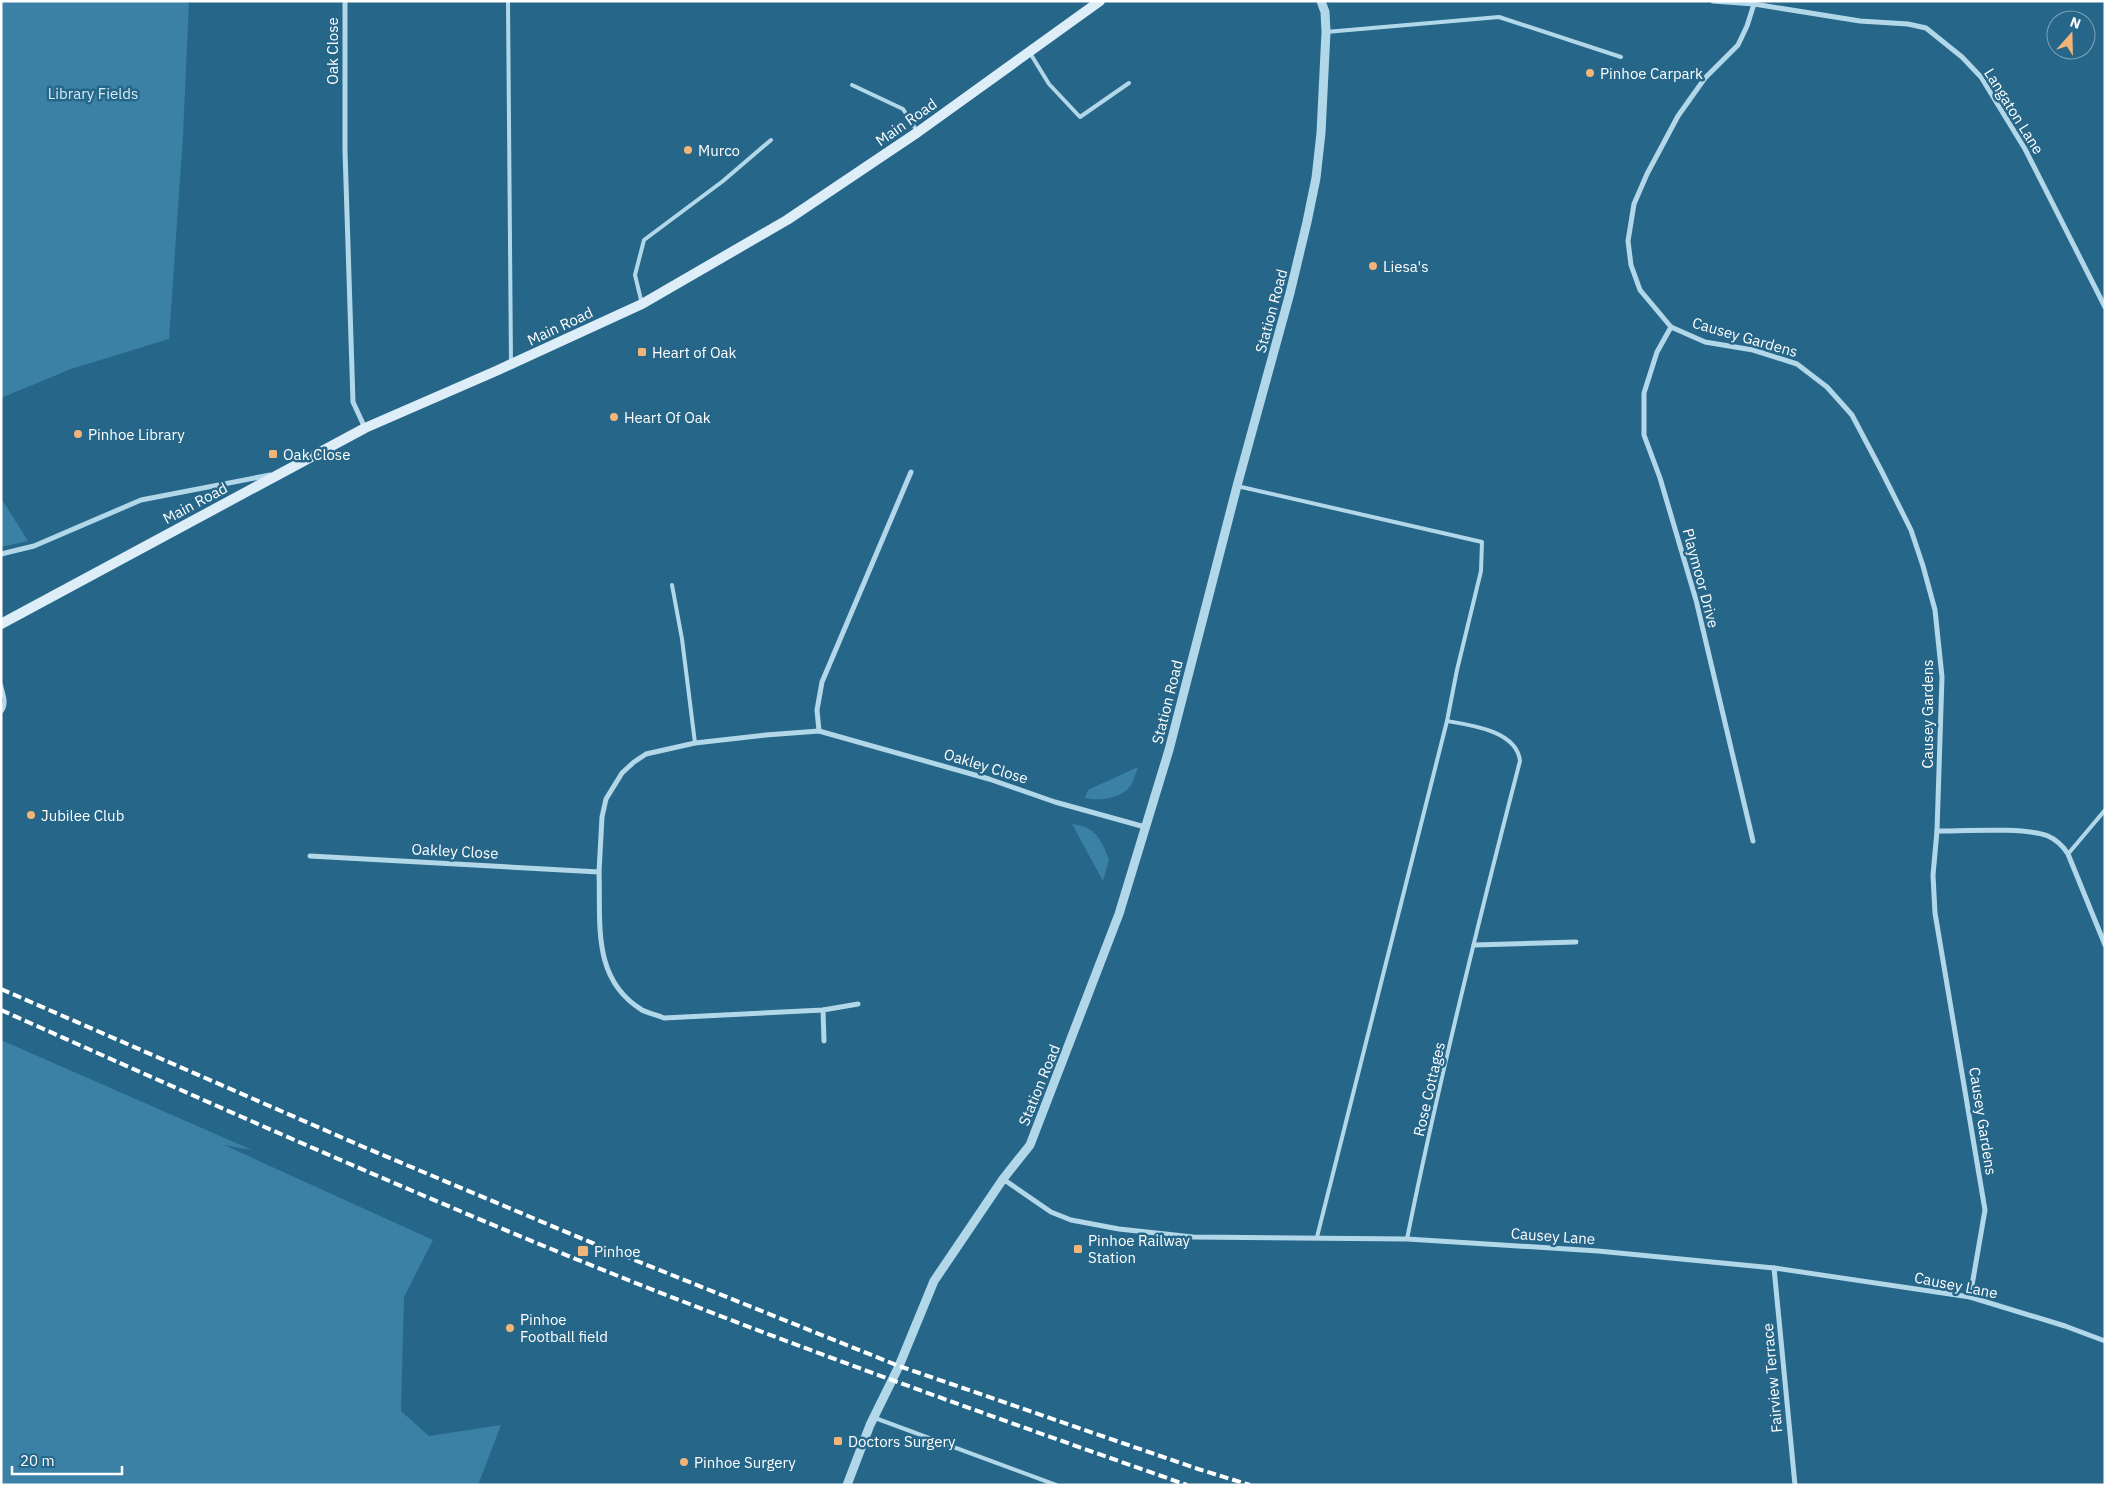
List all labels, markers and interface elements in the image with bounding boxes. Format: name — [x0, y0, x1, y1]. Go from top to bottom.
north arrow — [2046, 10, 2096, 60]
text: N — [2068, 13, 2083, 33]
street label: Oak Close — [323, 17, 342, 85]
place label: Pinhoe Carpark — [1600, 64, 1703, 83]
street label: Langaton Lane — [1980, 64, 2048, 158]
marker: Pinhoe Carpark — [1584, 67, 1596, 79]
park label: Library Fields — [48, 84, 138, 103]
street label: Main Road — [872, 94, 940, 150]
place label: Murco — [698, 141, 740, 160]
marker: Murco — [682, 144, 694, 156]
place label: Liesa's — [1383, 257, 1429, 276]
marker: Liesa's — [1367, 260, 1379, 272]
street label: Station Road — [1251, 267, 1291, 355]
street label: Main Road — [524, 302, 596, 350]
street label: Causey Gardens — [1690, 313, 1800, 361]
place label: Heart of Oak — [652, 343, 737, 362]
marker: Heart of Oak — [636, 346, 648, 358]
place label: Heart Of Oak — [624, 408, 711, 427]
marker: Heart Of Oak — [608, 411, 620, 423]
place label: Pinhoe Library — [88, 425, 185, 444]
marker: Pinhoe Library — [72, 428, 84, 440]
place label: Oak Close — [283, 445, 350, 464]
marker: Oak Close — [267, 448, 279, 460]
street label: Main Road — [159, 478, 231, 528]
street label: Playmoor Drive — [1679, 526, 1723, 630]
street label: Station Road — [1147, 658, 1187, 746]
street label: Causey Gardens — [1918, 660, 1937, 768]
street label: Oakley Close — [942, 744, 1030, 788]
place label: Jubilee Club — [41, 806, 124, 825]
marker: Jubilee Club — [25, 809, 37, 821]
street label: Oakley Close — [411, 839, 499, 863]
street label: Rose Cottages — [1409, 1040, 1449, 1138]
street label: Station Road — [1014, 1042, 1064, 1128]
street label: Causey Gardens — [1965, 1066, 2001, 1176]
street label: Causey Lane — [1510, 1224, 1596, 1248]
place label: Pinhoe Railway Station — [1088, 1231, 1191, 1267]
place label: Pinhoe — [594, 1242, 641, 1261]
marker: Pinhoe Railway Station — [1072, 1243, 1084, 1255]
marker: Pinhoe — [576, 1244, 590, 1258]
street label: Causey Lane — [1913, 1268, 1999, 1302]
place label: Pinhoe Football field — [520, 1310, 608, 1346]
marker: Pinhoe Football field — [504, 1322, 516, 1334]
street label: Fairview Terrace — [1758, 1322, 1786, 1434]
place label: Doctors Surgery — [848, 1432, 956, 1451]
marker: Doctors Surgery — [832, 1435, 844, 1447]
scale bar — [12, 1444, 122, 1476]
text: 20 m — [20, 1451, 55, 1470]
place label: Pinhoe Surgery — [694, 1453, 796, 1472]
marker: Pinhoe Surgery — [678, 1456, 690, 1468]

